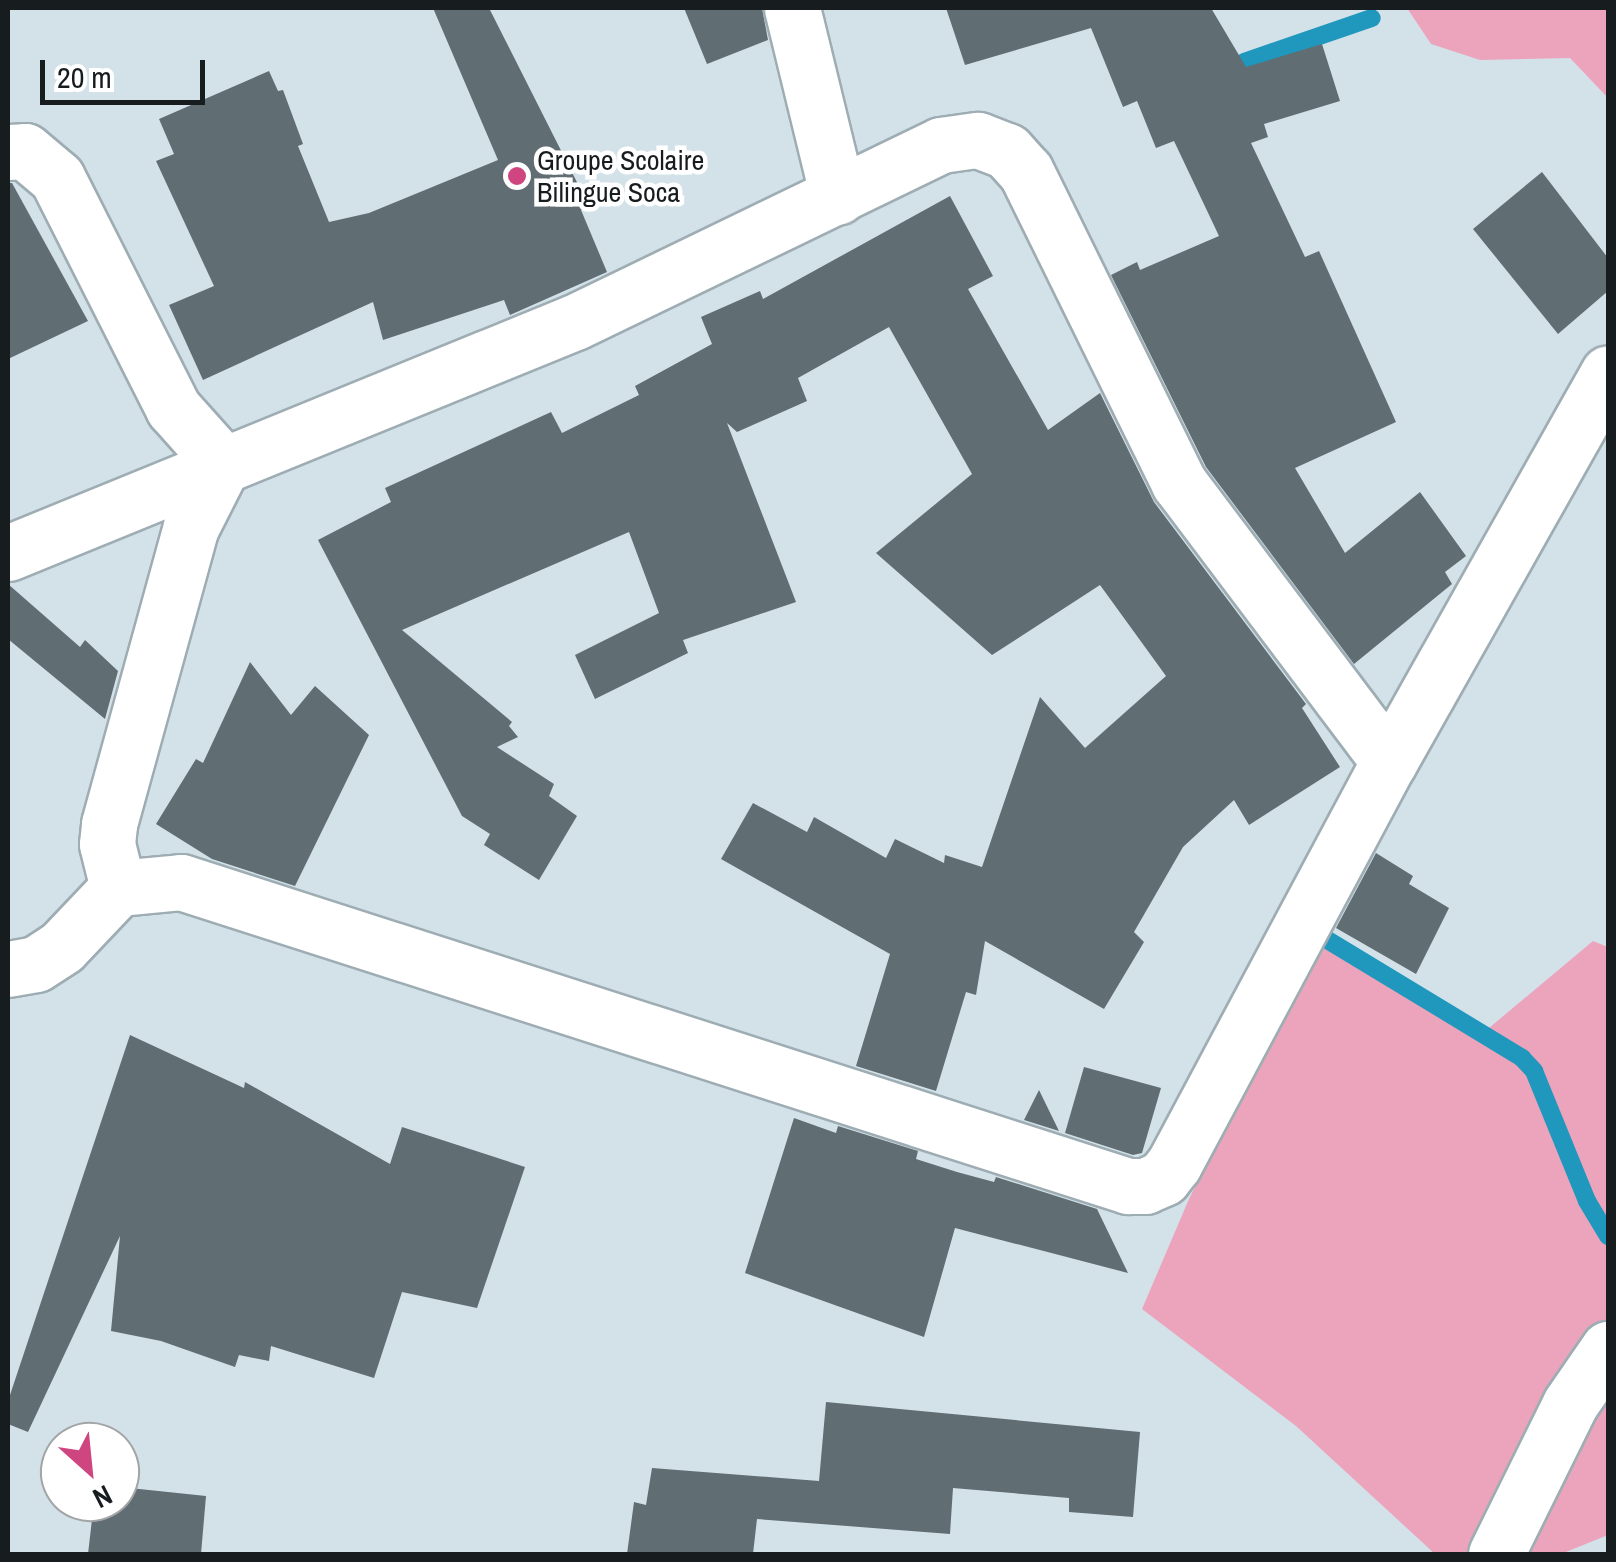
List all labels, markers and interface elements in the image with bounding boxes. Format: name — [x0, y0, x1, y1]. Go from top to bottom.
scale bar — [45, 40, 210, 102]
text: 20 m — [57, 57, 112, 97]
place label: Groupe Scolaire Bilingue Soca — [537, 143, 704, 209]
marker: Groupe Scolaire Bilingue Soca — [506, 165, 528, 187]
north arrow — [40, 1422, 140, 1522]
text: N — [87, 1476, 119, 1518]

